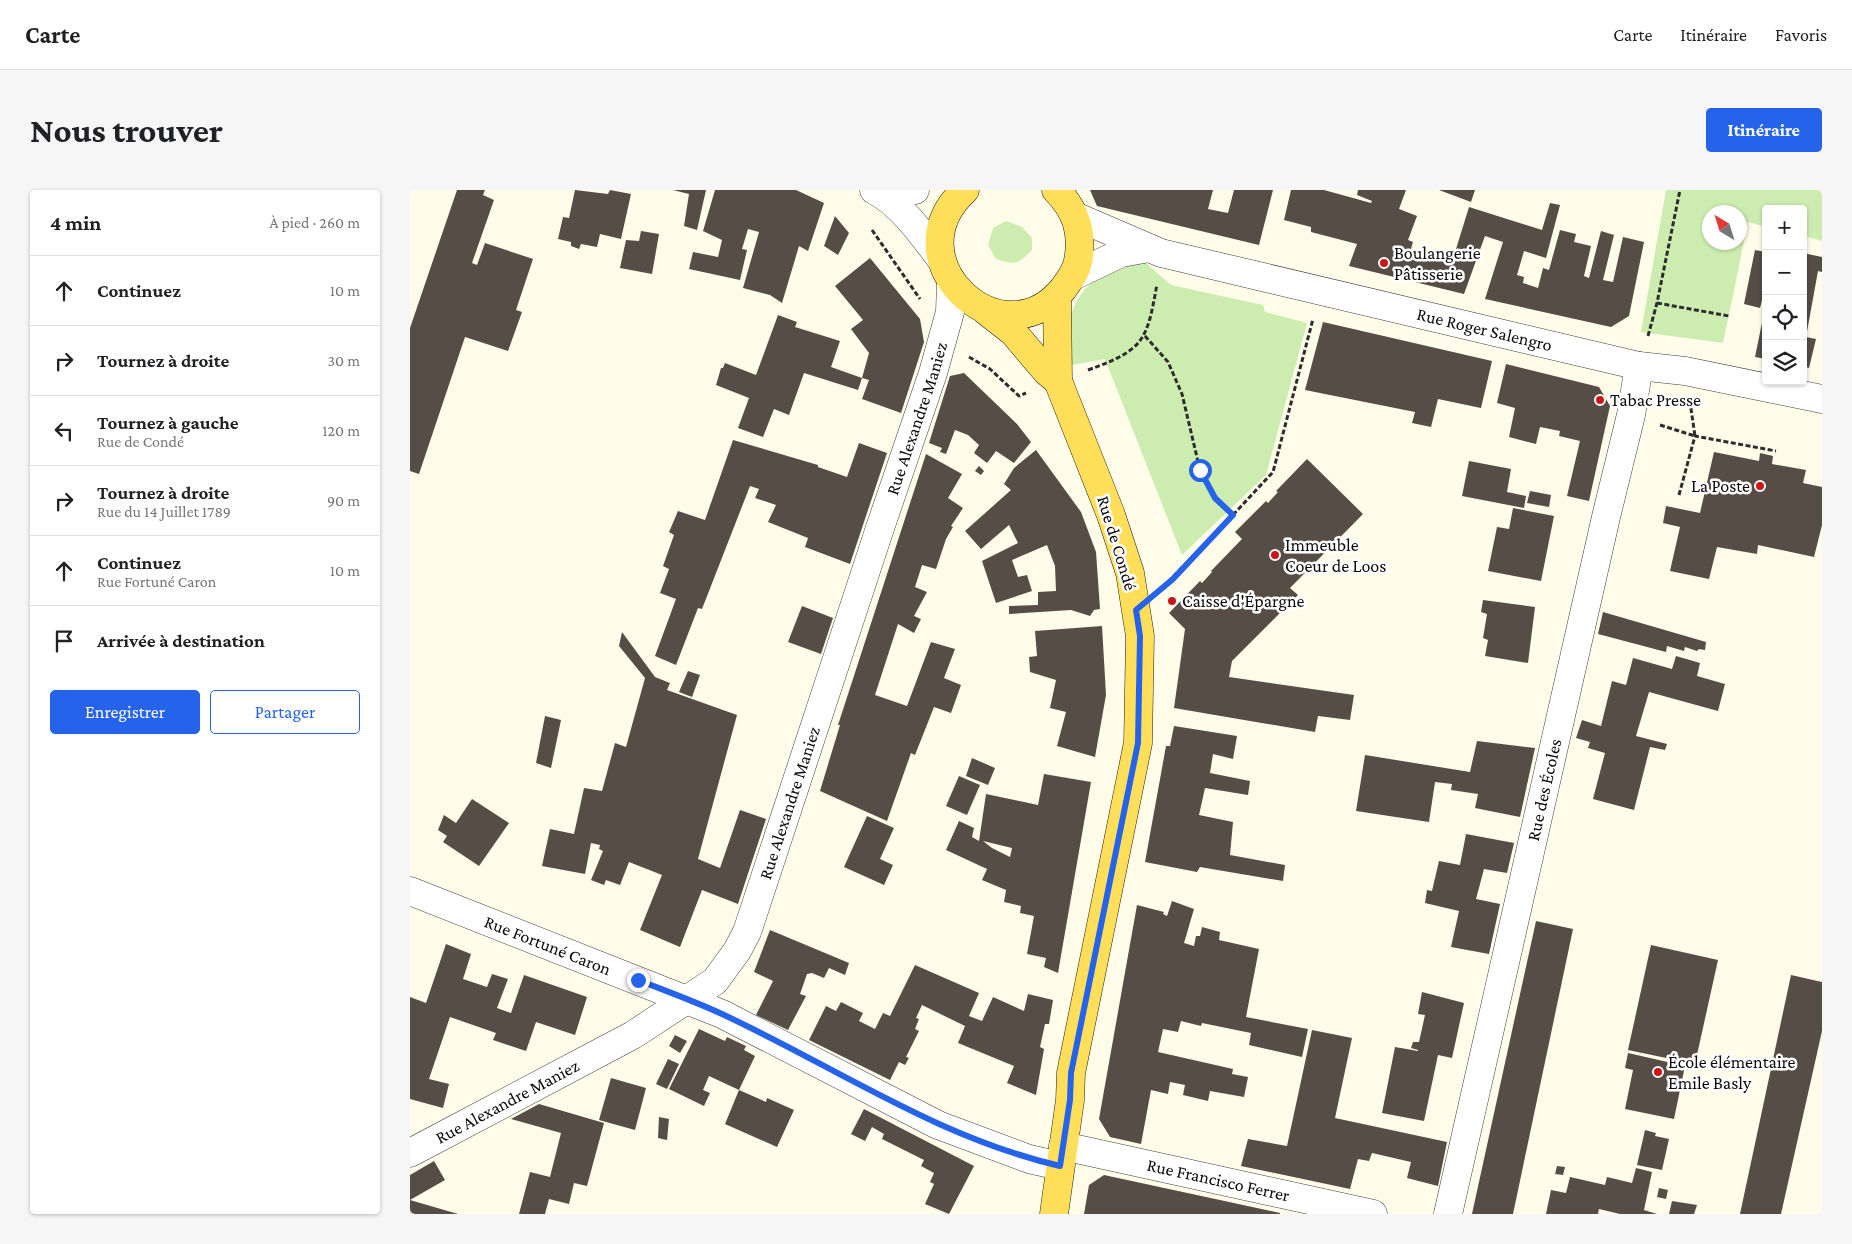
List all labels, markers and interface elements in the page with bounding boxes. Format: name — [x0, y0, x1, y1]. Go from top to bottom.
text: Carte — [25, 21, 80, 48]
text: Carte — [1613, 25, 1652, 45]
text: Itinéraire — [1680, 25, 1747, 45]
text: Favoris — [1775, 25, 1827, 45]
button: Itinéraire — [1706, 108, 1822, 152]
text: Nous trouver — [30, 111, 223, 150]
north arrow — [1702, 205, 1747, 250]
map controls — [1762, 205, 1807, 385]
button: + — [1762, 205, 1807, 250]
text: 4 min — [50, 211, 101, 235]
text: À pied · 260 m — [269, 214, 360, 231]
place label: Boulangerie Pâtisserie — [1394, 243, 1481, 284]
button: − — [1762, 250, 1807, 295]
marker: Boulangerie Pâtisserie — [1378, 257, 1390, 269]
icon: ahead — [50, 277, 78, 305]
text: Continuez — [97, 280, 181, 301]
text: 10 m — [330, 282, 360, 299]
button: locate — [1762, 295, 1807, 340]
street label: Rue Roger Salengro — [1415, 304, 1554, 355]
street label: Rue Alexandre Maniez — [882, 340, 951, 497]
button: layers — [1762, 340, 1807, 385]
icon: right — [50, 347, 78, 375]
text: Tournez à droite — [97, 350, 229, 371]
text: 30 m — [328, 352, 360, 369]
place label: Tabac Presse — [1610, 390, 1701, 410]
marker: Tabac Presse — [1594, 394, 1606, 406]
text: Tournez à gauche — [97, 412, 239, 433]
icon: left — [50, 417, 78, 445]
text: 120 m — [322, 422, 360, 439]
text: Rue de Condé — [97, 433, 184, 450]
route start — [1189, 459, 1212, 482]
place label: La Poste — [1691, 476, 1750, 496]
marker: La Poste — [1754, 480, 1766, 492]
text: Tournez à droite — [97, 482, 229, 503]
icon: right — [50, 487, 78, 515]
text: 90 m — [327, 492, 360, 509]
street label: Rue de Condé — [1093, 493, 1141, 593]
text: Rue du 14 Juillet 1789 — [97, 503, 231, 520]
place label: Immeuble Coeur de Loos — [1285, 535, 1386, 576]
marker: Immeuble Coeur de Loos — [1269, 549, 1281, 561]
text: Continuez — [97, 552, 181, 573]
icon: ahead — [50, 557, 78, 585]
text: 10 m — [330, 562, 360, 579]
text: Rue Fortuné Caron — [97, 573, 216, 590]
place label: Caisse d'Épargne — [1182, 591, 1305, 611]
marker: Caisse d'Épargne — [1166, 595, 1178, 607]
icon: arrive — [50, 627, 78, 655]
text: Arrivée à destination — [97, 630, 265, 651]
button: Enregistrer — [50, 690, 200, 734]
button: Partager — [210, 690, 360, 734]
street label: Rue Alexandre Maniez — [755, 724, 824, 882]
street label: Rue des Écoles — [1523, 737, 1565, 843]
street label: Rue Fortuné Caron — [481, 911, 614, 979]
route end — [627, 969, 650, 992]
place label: École élémentaire Emile Basly — [1668, 1052, 1796, 1093]
street label: Rue Alexandre Maniez — [432, 1055, 583, 1148]
marker: École élémentaire Emile Basly — [1652, 1066, 1664, 1078]
street label: Rue Francisco Ferrer — [1145, 1155, 1292, 1206]

